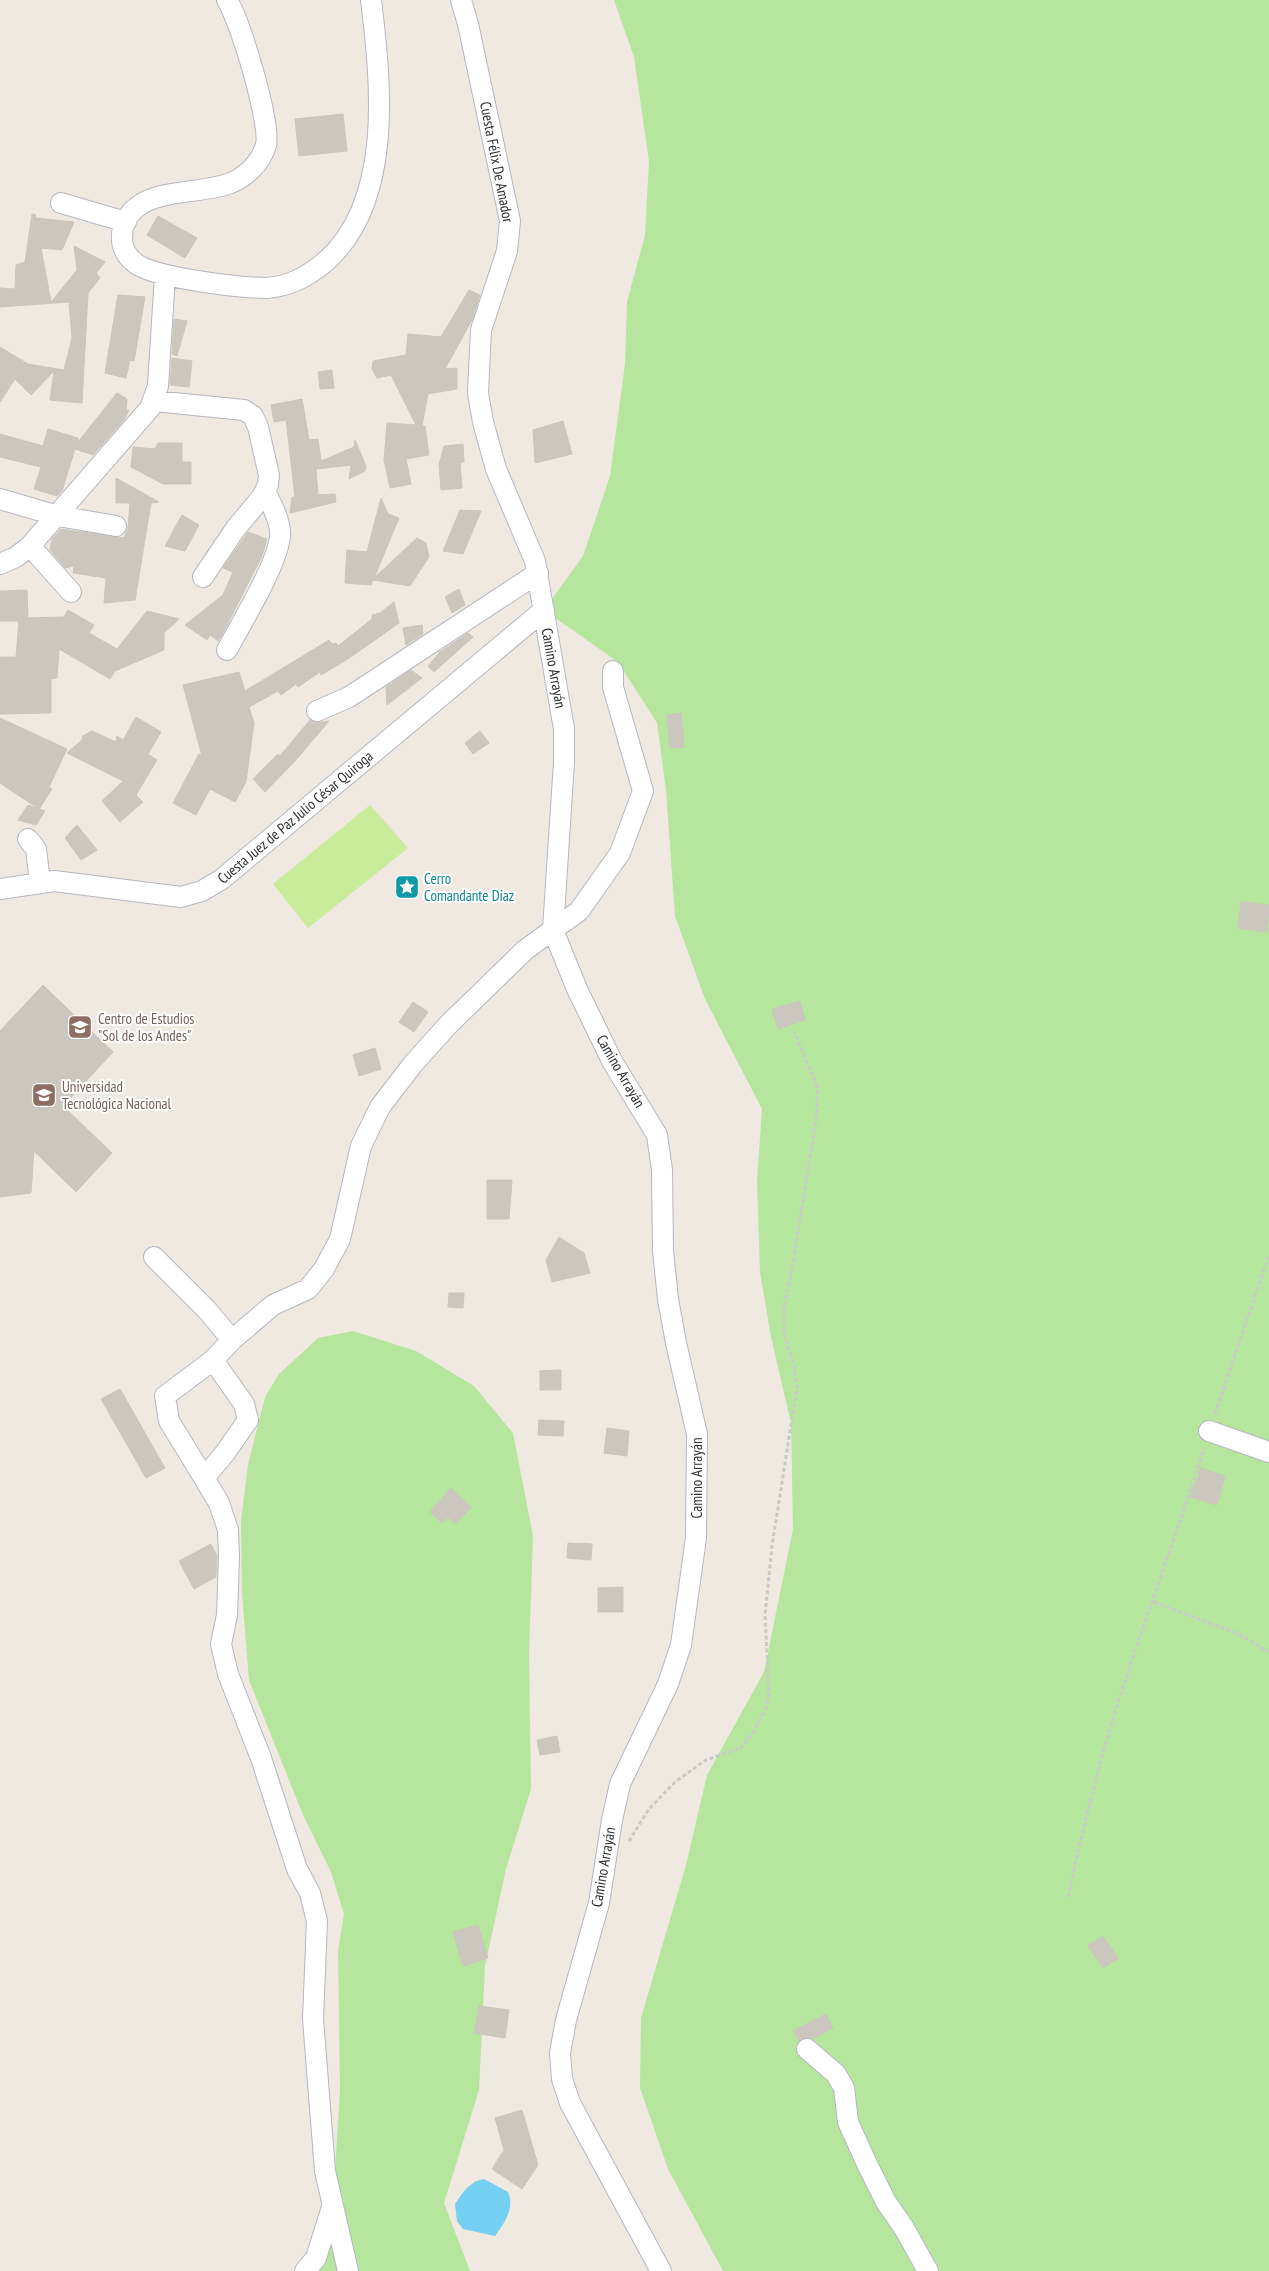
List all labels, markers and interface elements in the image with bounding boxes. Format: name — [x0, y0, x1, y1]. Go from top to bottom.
street label: Cuesta Félix De Amador — [476, 100, 518, 225]
street label: Camino Arrayán — [538, 626, 570, 710]
street label: Cuesta Juez de Paz Julio César Quiroga — [213, 746, 377, 888]
place label: Cerro Comandante Díaz — [424, 869, 514, 905]
place icon: Cerro Comandante Díaz — [394, 874, 420, 900]
place label: Centro de Estudios "Sol de los Andes" — [98, 1009, 194, 1045]
school or university icon: Centro de Estudios "Sol de los Andes" — [67, 1014, 93, 1040]
street label: Camino Arrayán — [593, 1031, 649, 1111]
place label: Universidad Tecnológica Nacional — [62, 1077, 172, 1113]
school or university icon: Universidad Tecnológica Nacional — [31, 1082, 57, 1108]
street label: Camino Arrayán — [687, 1437, 706, 1519]
street label: Camino Arrayán — [587, 1825, 619, 1909]

